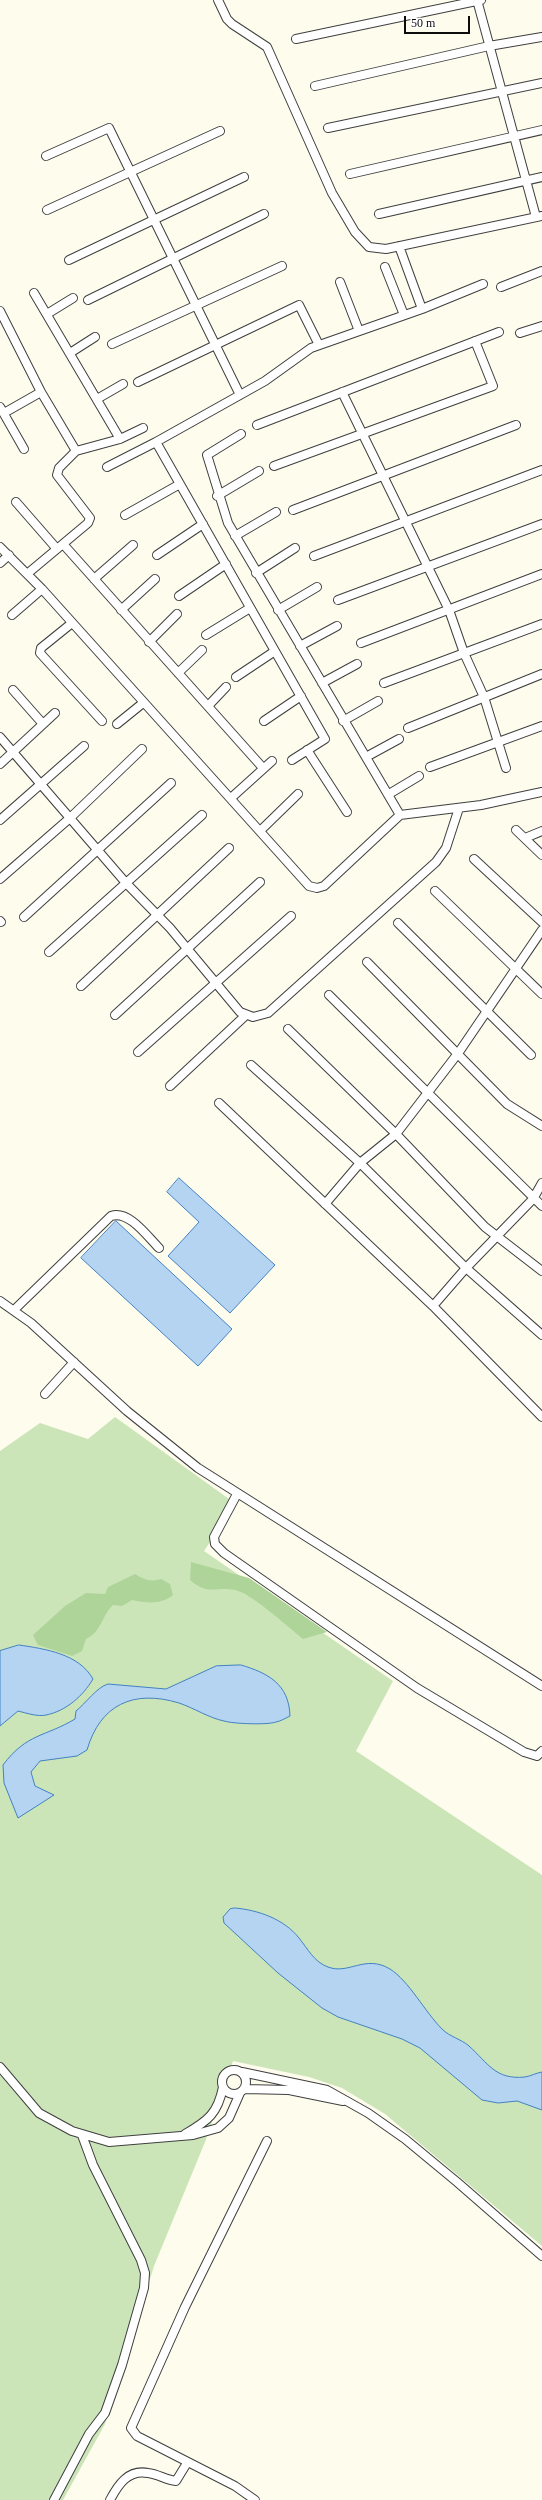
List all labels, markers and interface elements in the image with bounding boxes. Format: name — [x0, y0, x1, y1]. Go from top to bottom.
scale bar — [406, 8, 472, 34]
text: 50 m — [411, 16, 435, 30]

